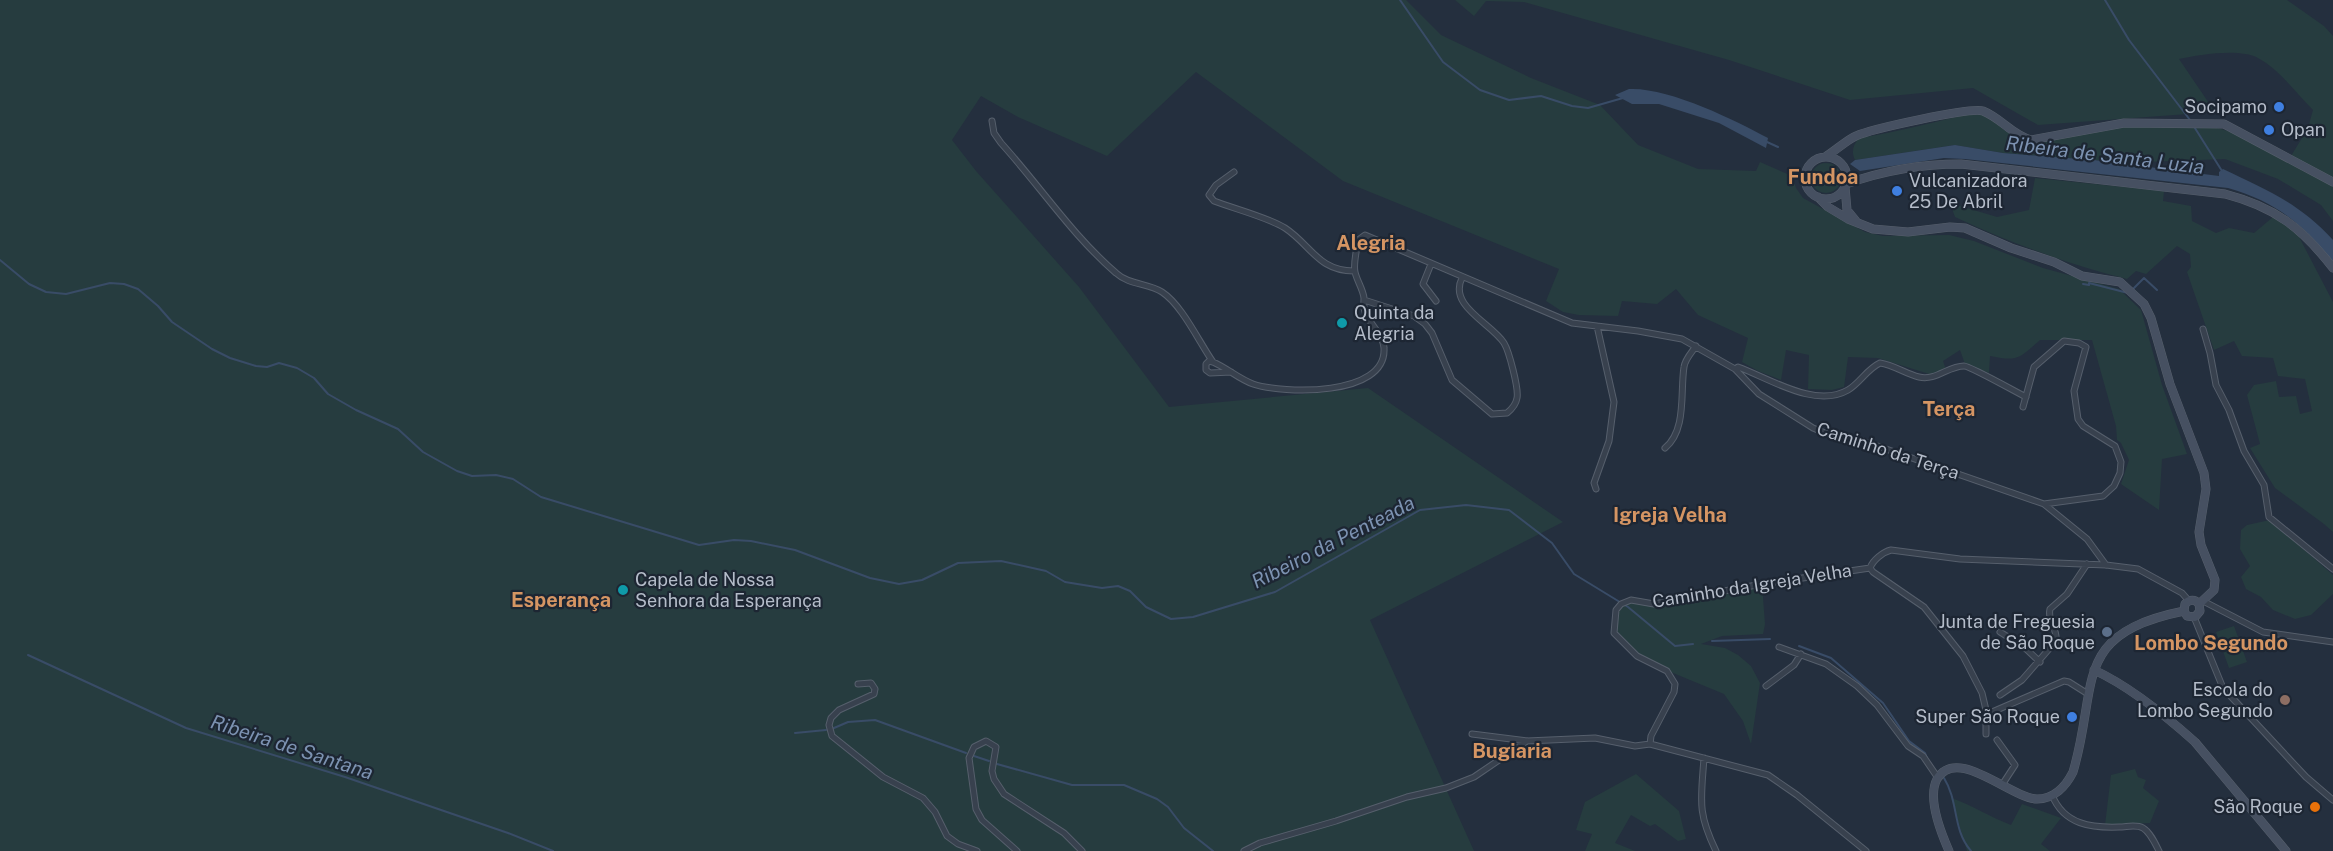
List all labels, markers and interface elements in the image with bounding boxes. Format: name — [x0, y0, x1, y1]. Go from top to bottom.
place label: Socipamo — [2184, 96, 2267, 117]
marker: Socipamo — [2272, 100, 2286, 114]
place label: Opan — [2281, 119, 2325, 140]
marker: Opan — [2262, 123, 2276, 137]
water label: Ribeira de Santa Luzia — [2004, 131, 2206, 179]
district label: Fundoa — [1788, 165, 1858, 189]
place label: Vulcanizadora 25 De Abril — [1909, 170, 2027, 212]
marker: Vulcanizadora 25 De Abril — [1890, 184, 1904, 198]
district label: Alegria — [1336, 231, 1406, 255]
place label: Quinta da Alegria — [1354, 302, 1434, 344]
marker: Quinta da Alegria — [1335, 316, 1349, 330]
district label: Terça — [1923, 397, 1975, 421]
street label: Caminho da Terça — [1814, 418, 1962, 483]
water label: Ribeiro da Penteada — [1247, 491, 1419, 593]
district label: Igreja Velha — [1613, 503, 1727, 527]
street label: Caminho da Igreja Velha — [1651, 559, 1853, 612]
place label: Capela de Nossa Senhora da Esperança — [635, 569, 822, 611]
marker: Capela de Nossa Senhora da Esperança — [616, 583, 630, 597]
district label: Esperança — [511, 588, 611, 612]
place label: Junta de Freguesia de São Roque — [1938, 611, 2095, 653]
marker: Junta de Freguesia de São Roque — [2100, 625, 2114, 639]
district label: Lombo Segundo — [2134, 631, 2288, 655]
place label: Escola do Lombo Segundo — [2137, 679, 2273, 721]
marker: Escola do Lombo Segundo — [2278, 693, 2292, 707]
place label: Super São Roque — [1915, 706, 2060, 727]
water label: Ribeira de Santana — [208, 709, 376, 785]
marker: Super São Roque — [2065, 710, 2079, 724]
district label: Bugiaria — [1472, 739, 1552, 763]
place label: São Roque — [2213, 796, 2303, 817]
marker: São Roque — [2308, 800, 2322, 814]

